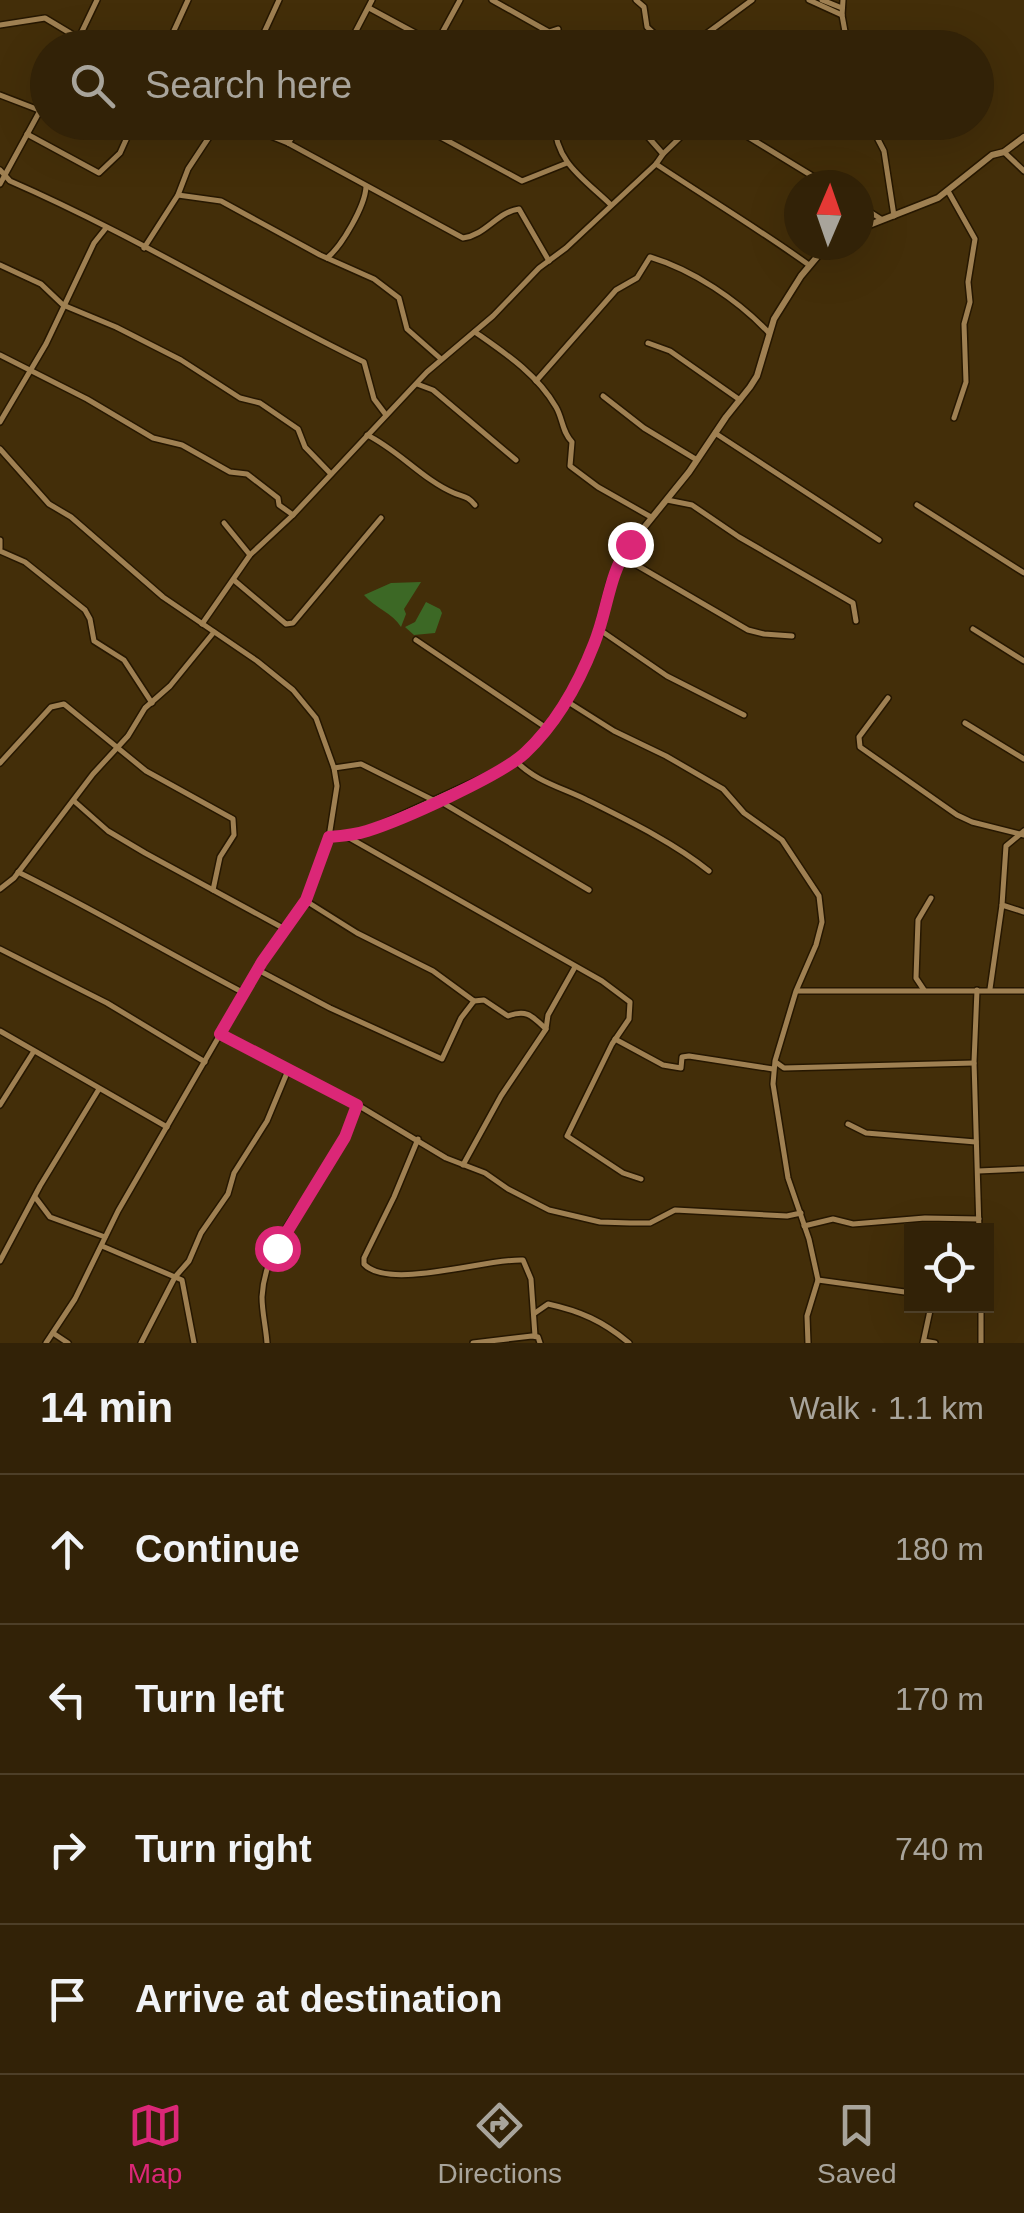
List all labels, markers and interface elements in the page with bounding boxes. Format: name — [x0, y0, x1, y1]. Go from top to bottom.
search box — [30, 30, 994, 140]
icon: search — [65, 58, 120, 113]
text: Search here — [145, 64, 352, 106]
north arrow — [784, 170, 874, 260]
route end — [608, 522, 654, 568]
map controls — [904, 1223, 994, 1313]
button: locate — [904, 1223, 994, 1313]
route start — [255, 1226, 301, 1272]
text: 14 min — [40, 1384, 173, 1431]
text: Walk · 1.1 km — [790, 1390, 984, 1426]
icon: ahead — [40, 1522, 95, 1577]
text: Continue — [135, 1528, 300, 1570]
text: 180 m — [895, 1531, 984, 1567]
icon: left — [40, 1672, 95, 1727]
text: Turn left — [135, 1678, 284, 1720]
text: 170 m — [895, 1681, 984, 1717]
icon: right — [40, 1822, 95, 1877]
text: Turn right — [135, 1828, 312, 1870]
text: 740 m — [895, 1831, 984, 1867]
icon: arrive — [40, 1972, 95, 2027]
text: Arrive at destination — [135, 1978, 502, 2020]
tab: Map — [128, 2098, 183, 2190]
tab: Directions — [438, 2098, 562, 2190]
tab: Saved — [817, 2098, 896, 2190]

